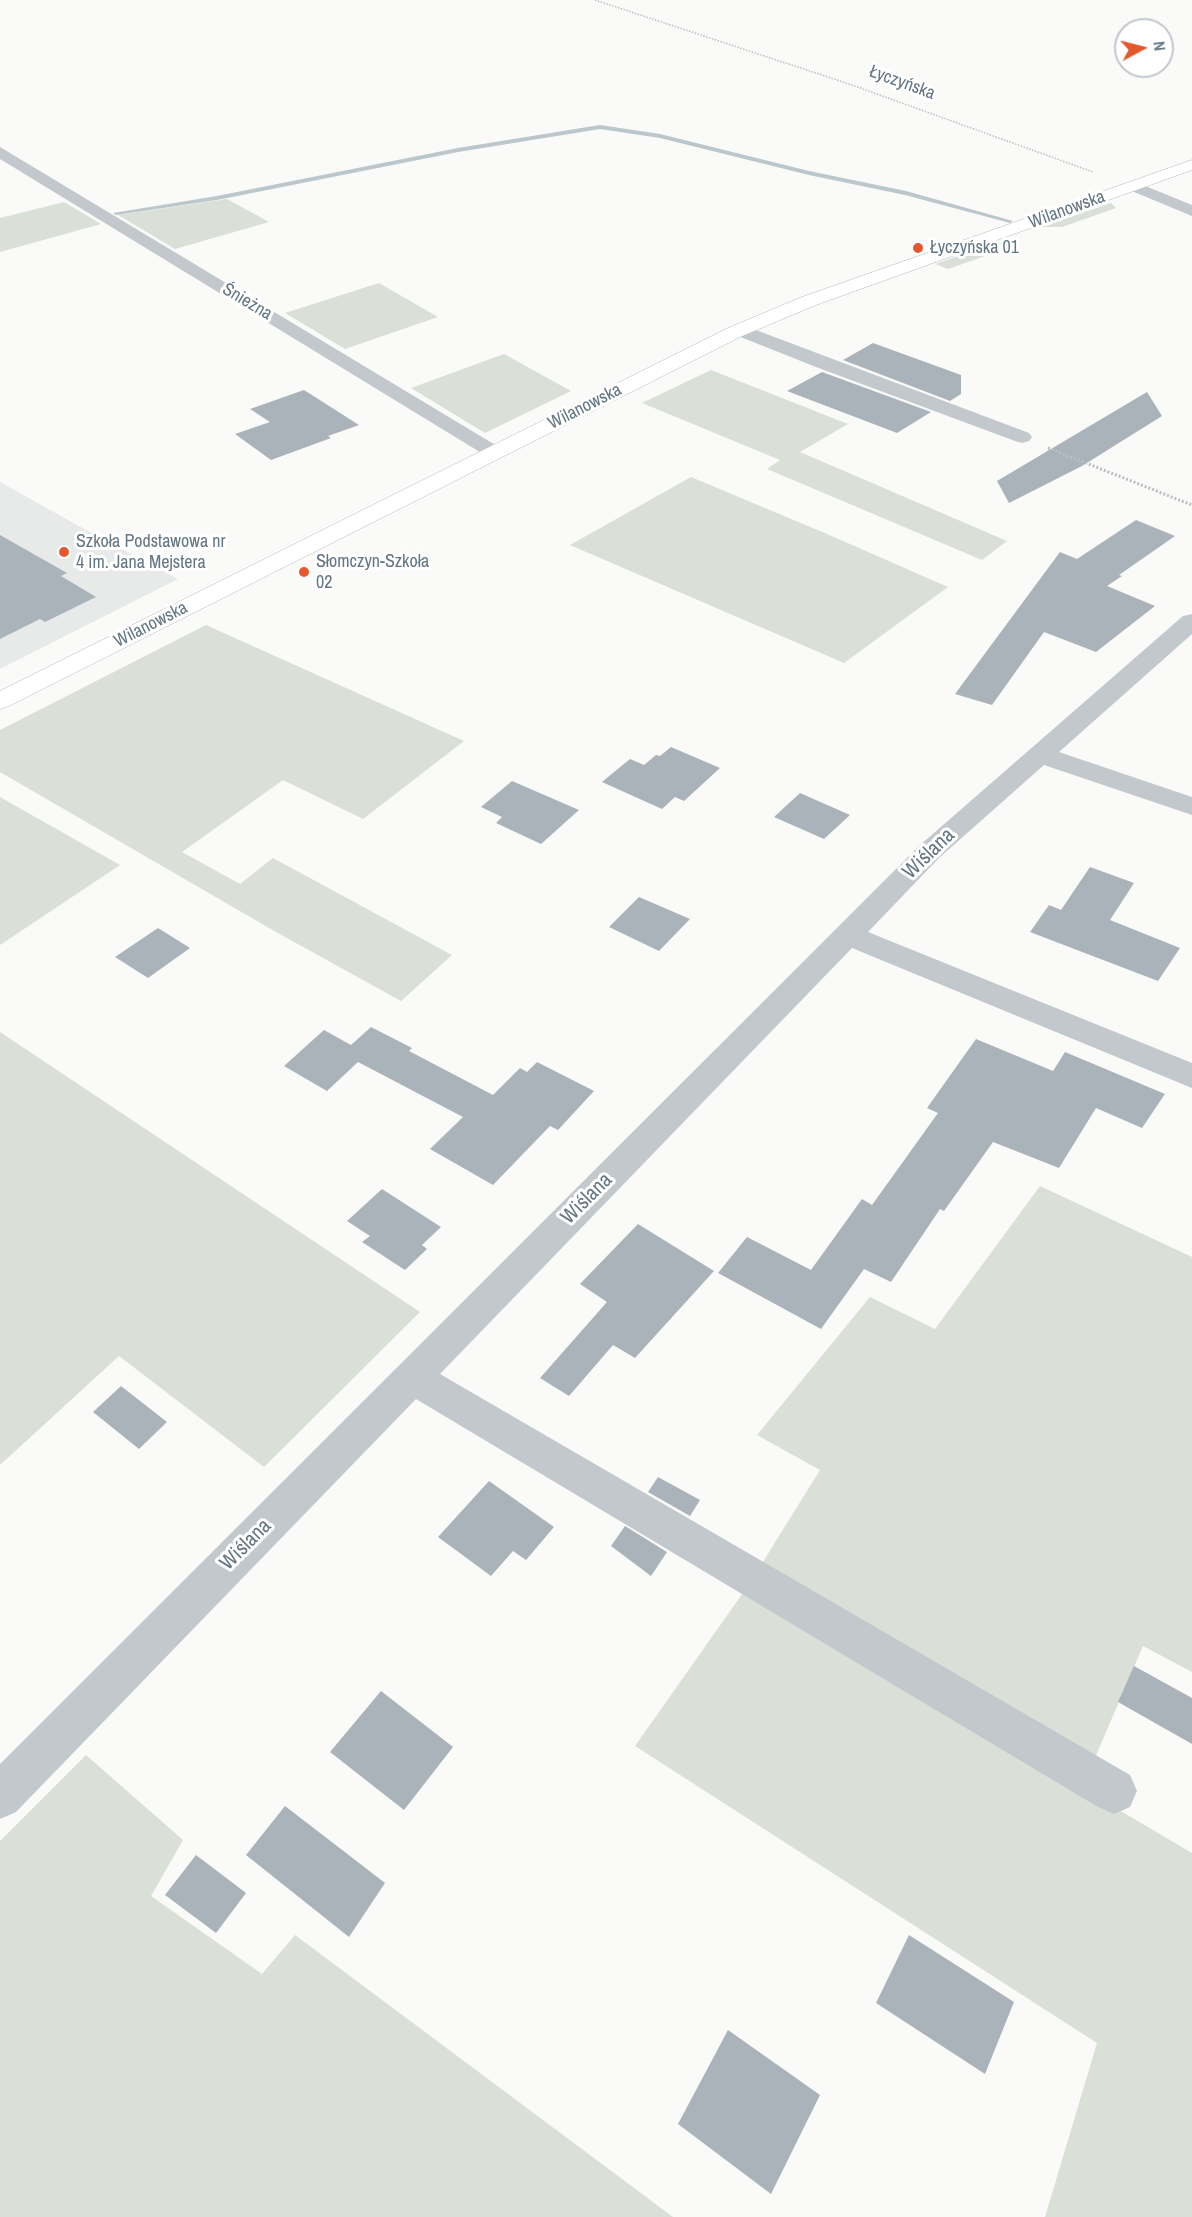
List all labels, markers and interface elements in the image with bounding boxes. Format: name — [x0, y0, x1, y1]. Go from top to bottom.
north arrow — [1114, 18, 1174, 78]
text: N — [1148, 40, 1171, 52]
street label: Łyczyńska — [866, 61, 938, 105]
street label: Wilanowska — [1026, 186, 1108, 234]
place label: Łyczyńska 01 — [930, 237, 1019, 259]
marker: Łyczyńska 01 — [911, 241, 925, 255]
street label: Śnieżna — [218, 279, 276, 325]
street label: Wilanowska — [545, 379, 625, 435]
place label: Szkoła Podstawowa nr 4 im. Jana Mejstera — [76, 531, 225, 574]
marker: Szkoła Podstawowa nr 4 im. Jana Mejstera — [57, 545, 71, 559]
place label: Słomczyn-Szkoła 02 — [316, 551, 429, 594]
marker: Słomczyn-Szkoła 02 — [297, 565, 311, 579]
street label: Wilanowska — [111, 597, 191, 653]
street label: Wiślana — [898, 823, 960, 885]
street label: Wiślana — [556, 1168, 618, 1230]
street label: Wiślana — [215, 1514, 277, 1576]

